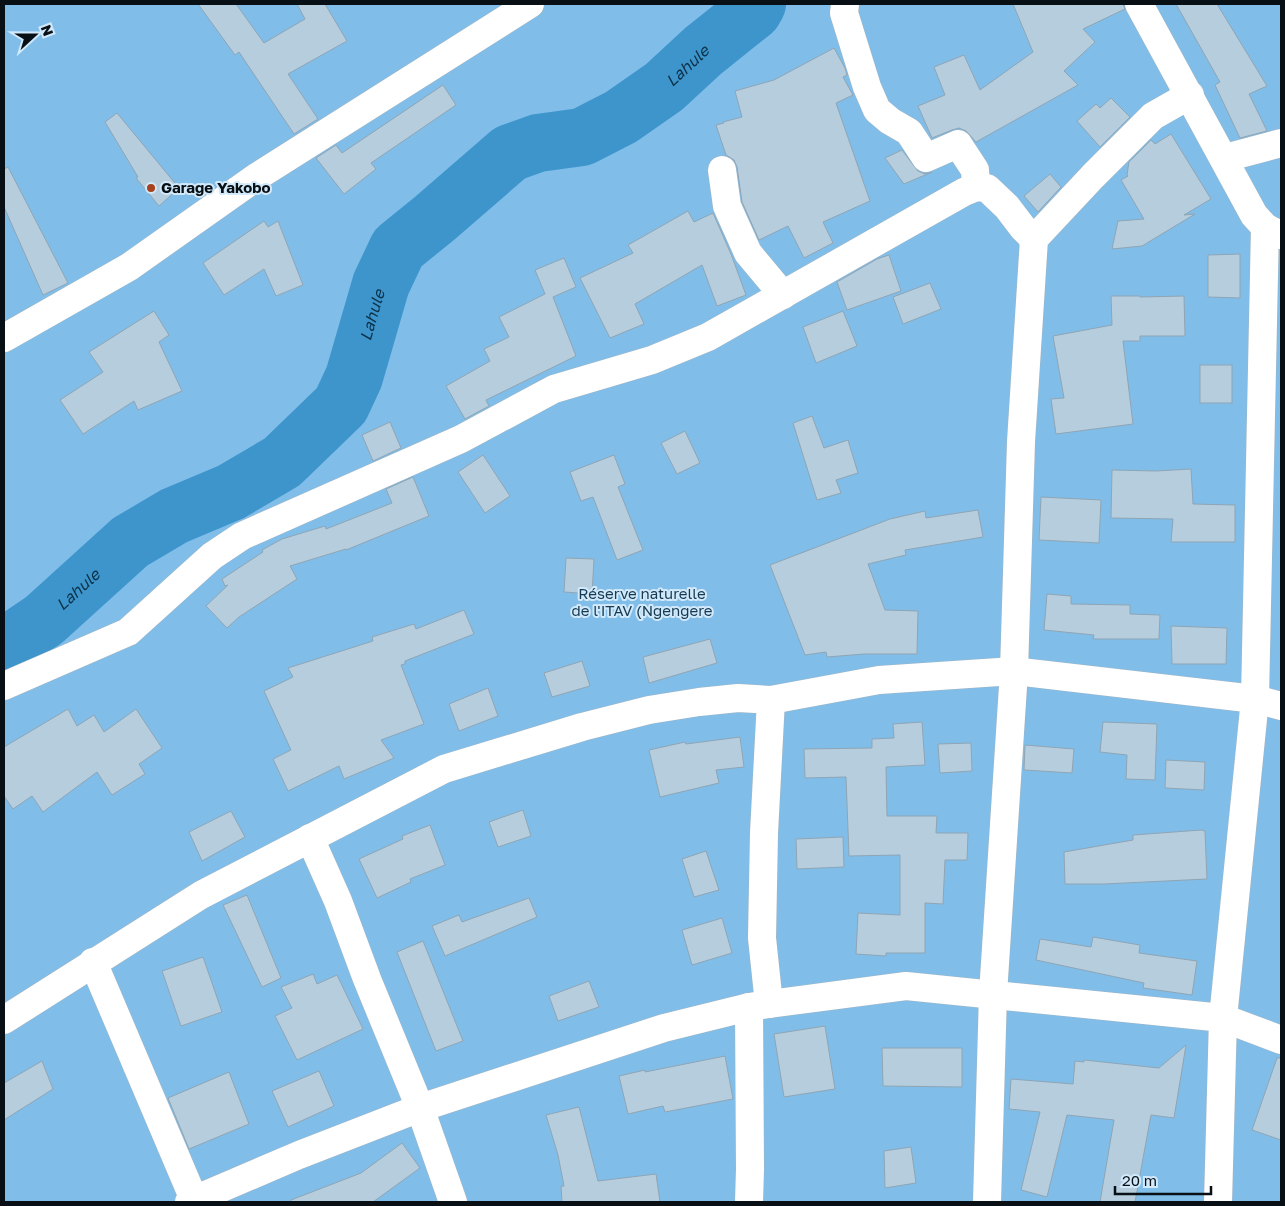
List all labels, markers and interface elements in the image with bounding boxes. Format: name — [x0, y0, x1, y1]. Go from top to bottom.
north arrow — [10, 10, 60, 60]
text: N — [38, 22, 57, 38]
water label: Lahule — [661, 39, 714, 91]
place label: Garage Yakobo — [161, 178, 271, 196]
marker: Garage Yakobo — [145, 182, 157, 194]
water label: Lahule — [355, 285, 389, 343]
water label: Lahule — [52, 563, 105, 614]
park label: Réserve naturelle de l'ITAV (Ngengere — [571, 584, 713, 619]
scale bar — [1115, 1164, 1211, 1196]
text: 20 m — [1122, 1171, 1157, 1189]

